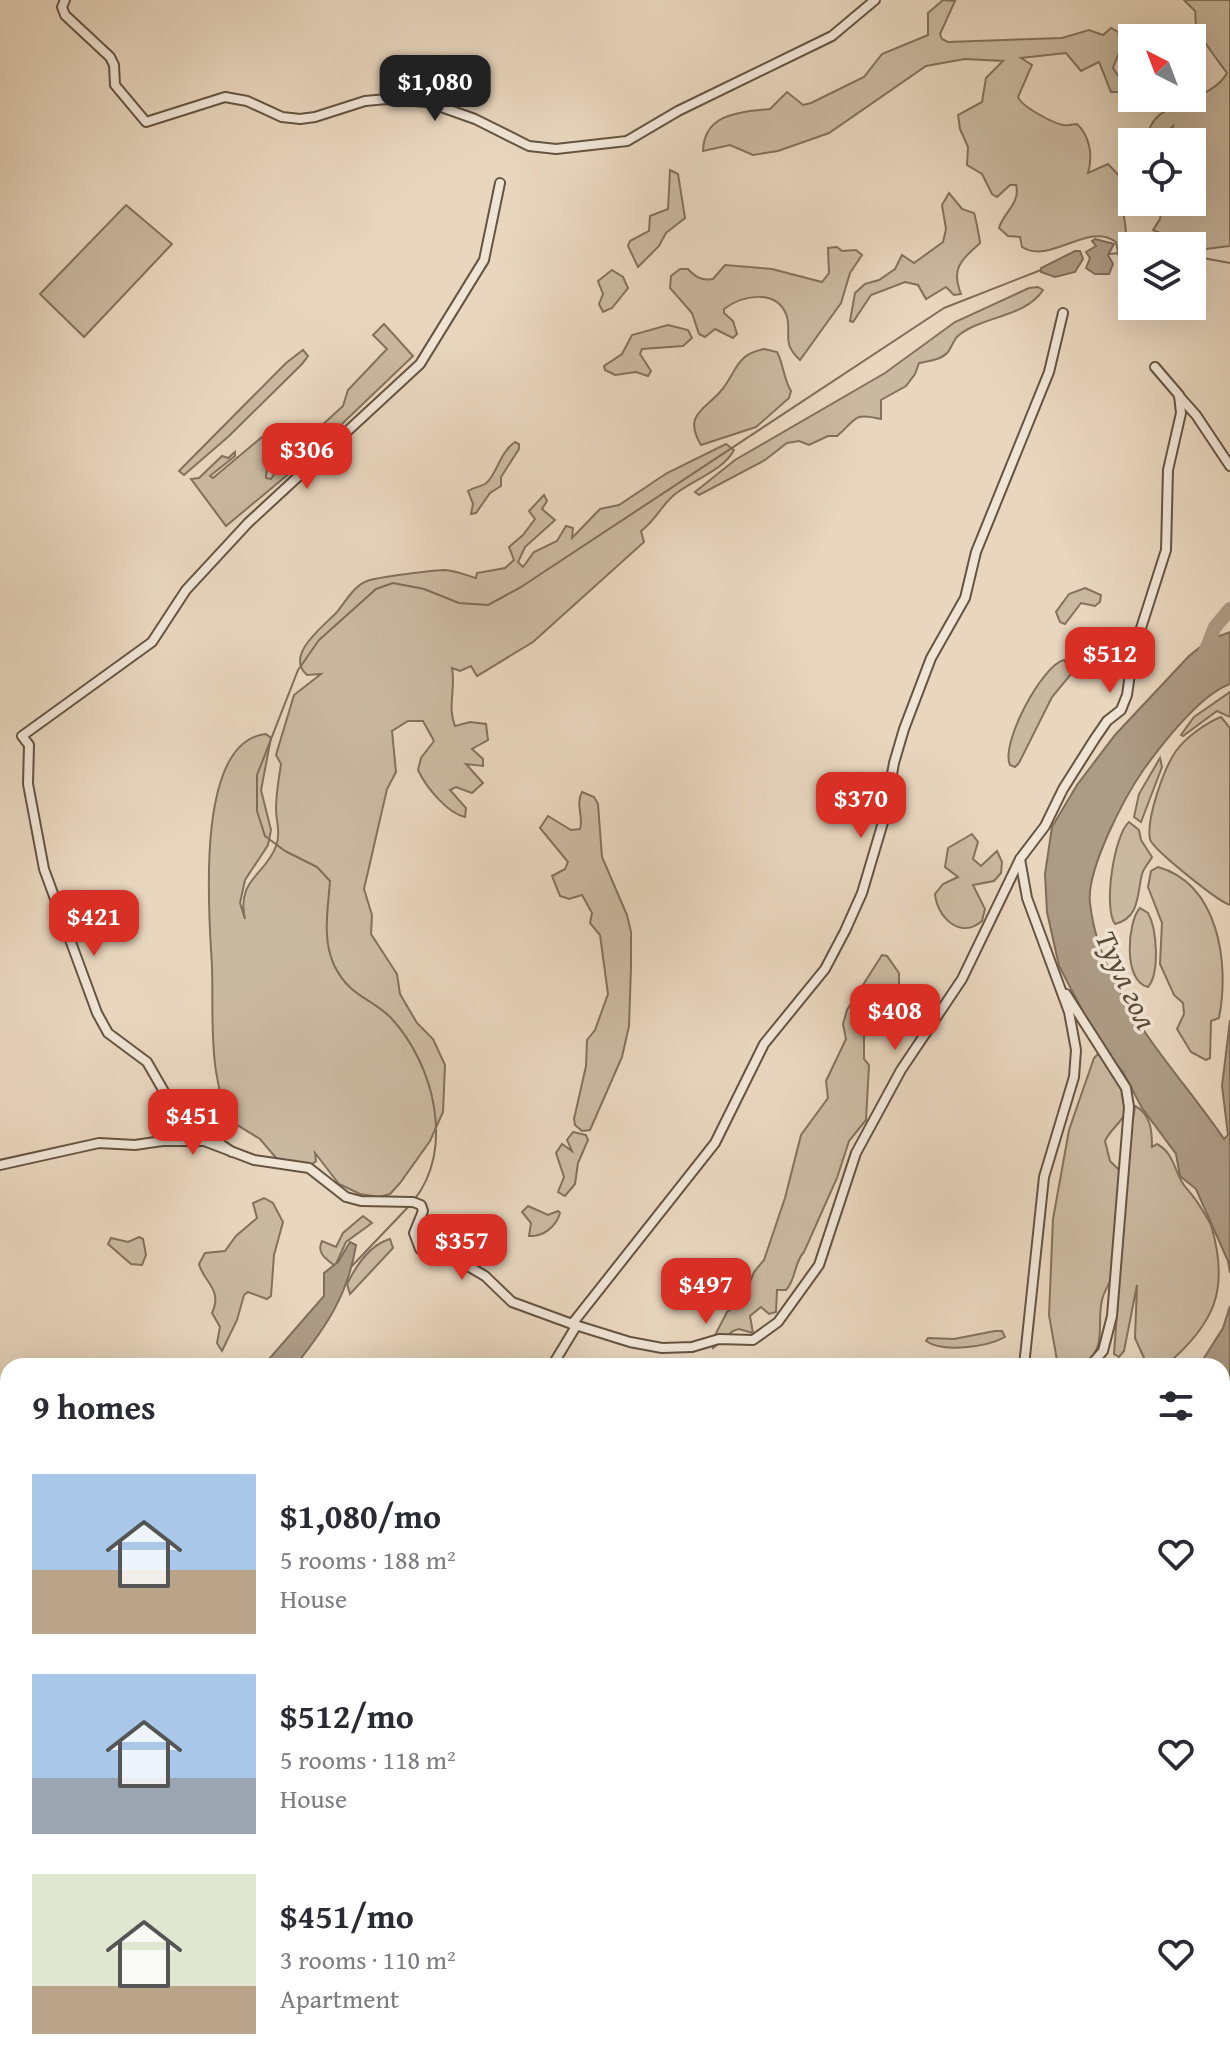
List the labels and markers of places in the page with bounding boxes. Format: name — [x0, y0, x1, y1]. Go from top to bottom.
pin: $1,080 — [370, 55, 500, 123]
pin: $306 — [260, 423, 354, 491]
pin: $512 — [1063, 627, 1157, 695]
pin: $370 — [814, 772, 908, 840]
pin: $421 — [47, 890, 141, 958]
pin: $408 — [848, 984, 942, 1052]
pin: $451 — [146, 1089, 240, 1157]
pin: $357 — [415, 1214, 509, 1282]
pin: $497 — [659, 1258, 753, 1326]

